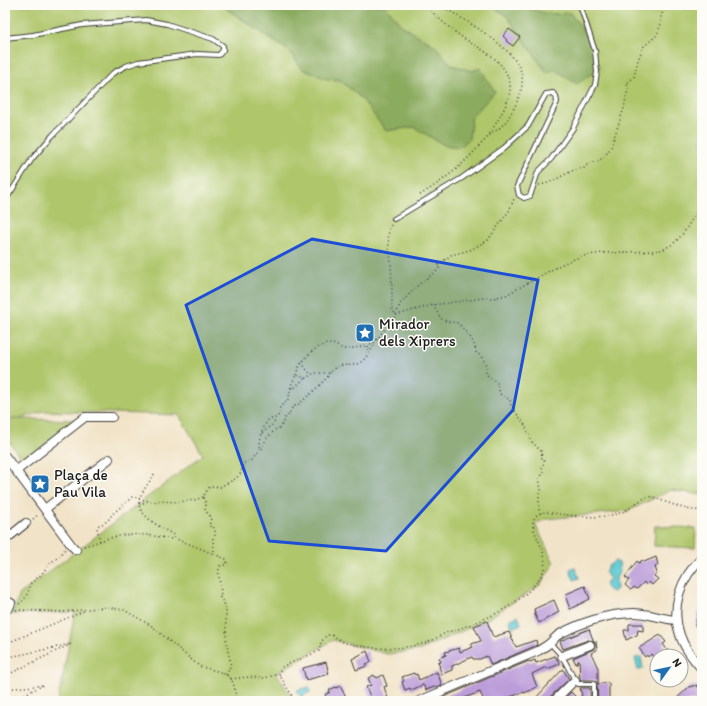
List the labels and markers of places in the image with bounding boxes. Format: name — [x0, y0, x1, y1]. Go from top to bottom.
place label: Mirador dels Xiprers — [379, 315, 456, 350]
place icon: Mirador dels Xiprers — [354, 322, 376, 344]
place label: Plaça de Pau Vila — [54, 466, 108, 501]
place icon: Plaça de Pau Vila — [29, 473, 51, 495]

